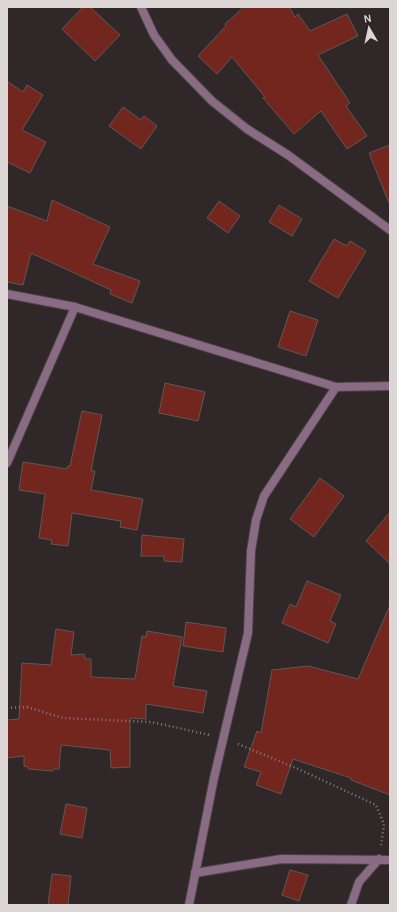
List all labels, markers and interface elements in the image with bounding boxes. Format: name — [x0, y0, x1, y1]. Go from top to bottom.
north arrow — [349, 8, 389, 48]
text: N — [363, 12, 372, 26]

